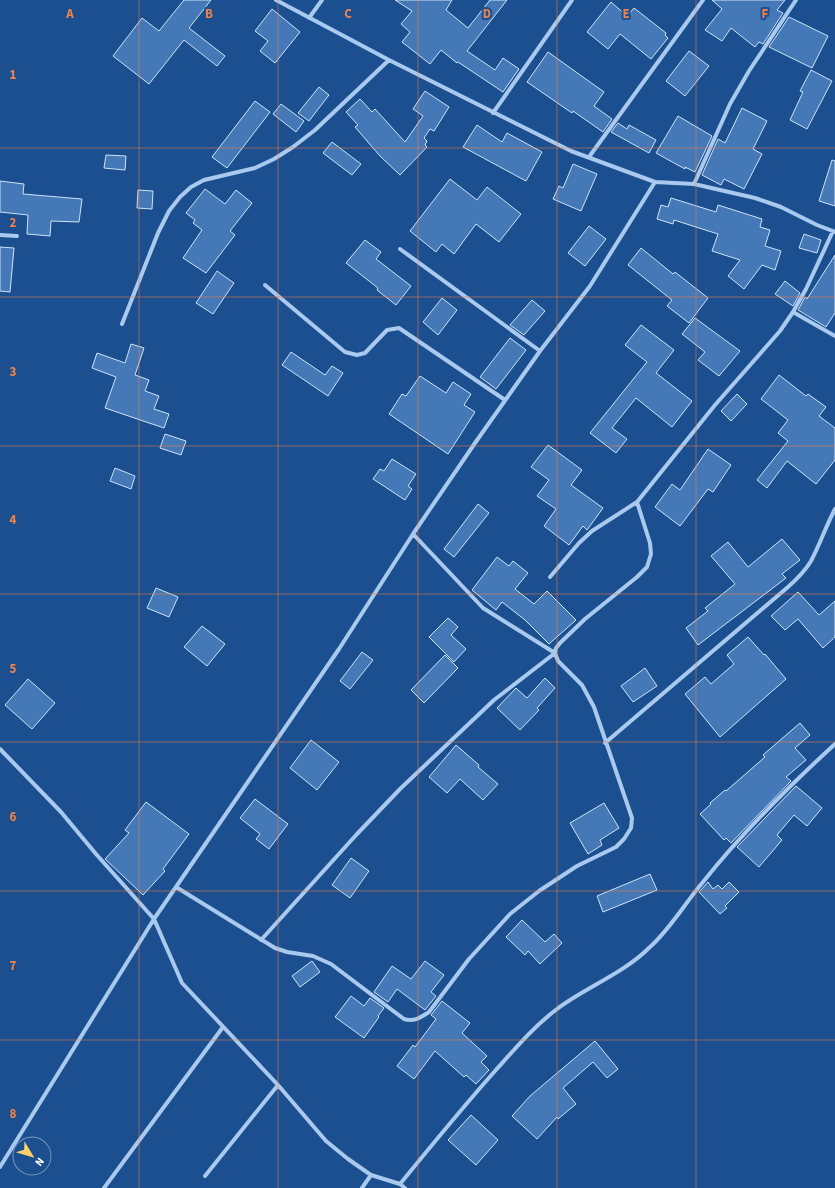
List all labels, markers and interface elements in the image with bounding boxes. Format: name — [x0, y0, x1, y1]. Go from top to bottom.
text: A — [65, 5, 74, 23]
text: B — [205, 5, 213, 23]
text: C — [344, 5, 352, 23]
text: D — [483, 5, 491, 23]
text: E — [622, 5, 630, 23]
text: F — [762, 5, 769, 23]
text: 1 — [10, 66, 17, 84]
text: 2 — [10, 214, 17, 232]
text: 3 — [10, 363, 17, 381]
text: 4 — [10, 511, 17, 529]
text: 5 — [10, 660, 17, 678]
text: 6 — [10, 808, 17, 826]
text: 7 — [10, 957, 17, 975]
text: 8 — [10, 1105, 17, 1123]
north arrow — [12, 1136, 52, 1176]
text: N — [31, 1154, 48, 1169]

